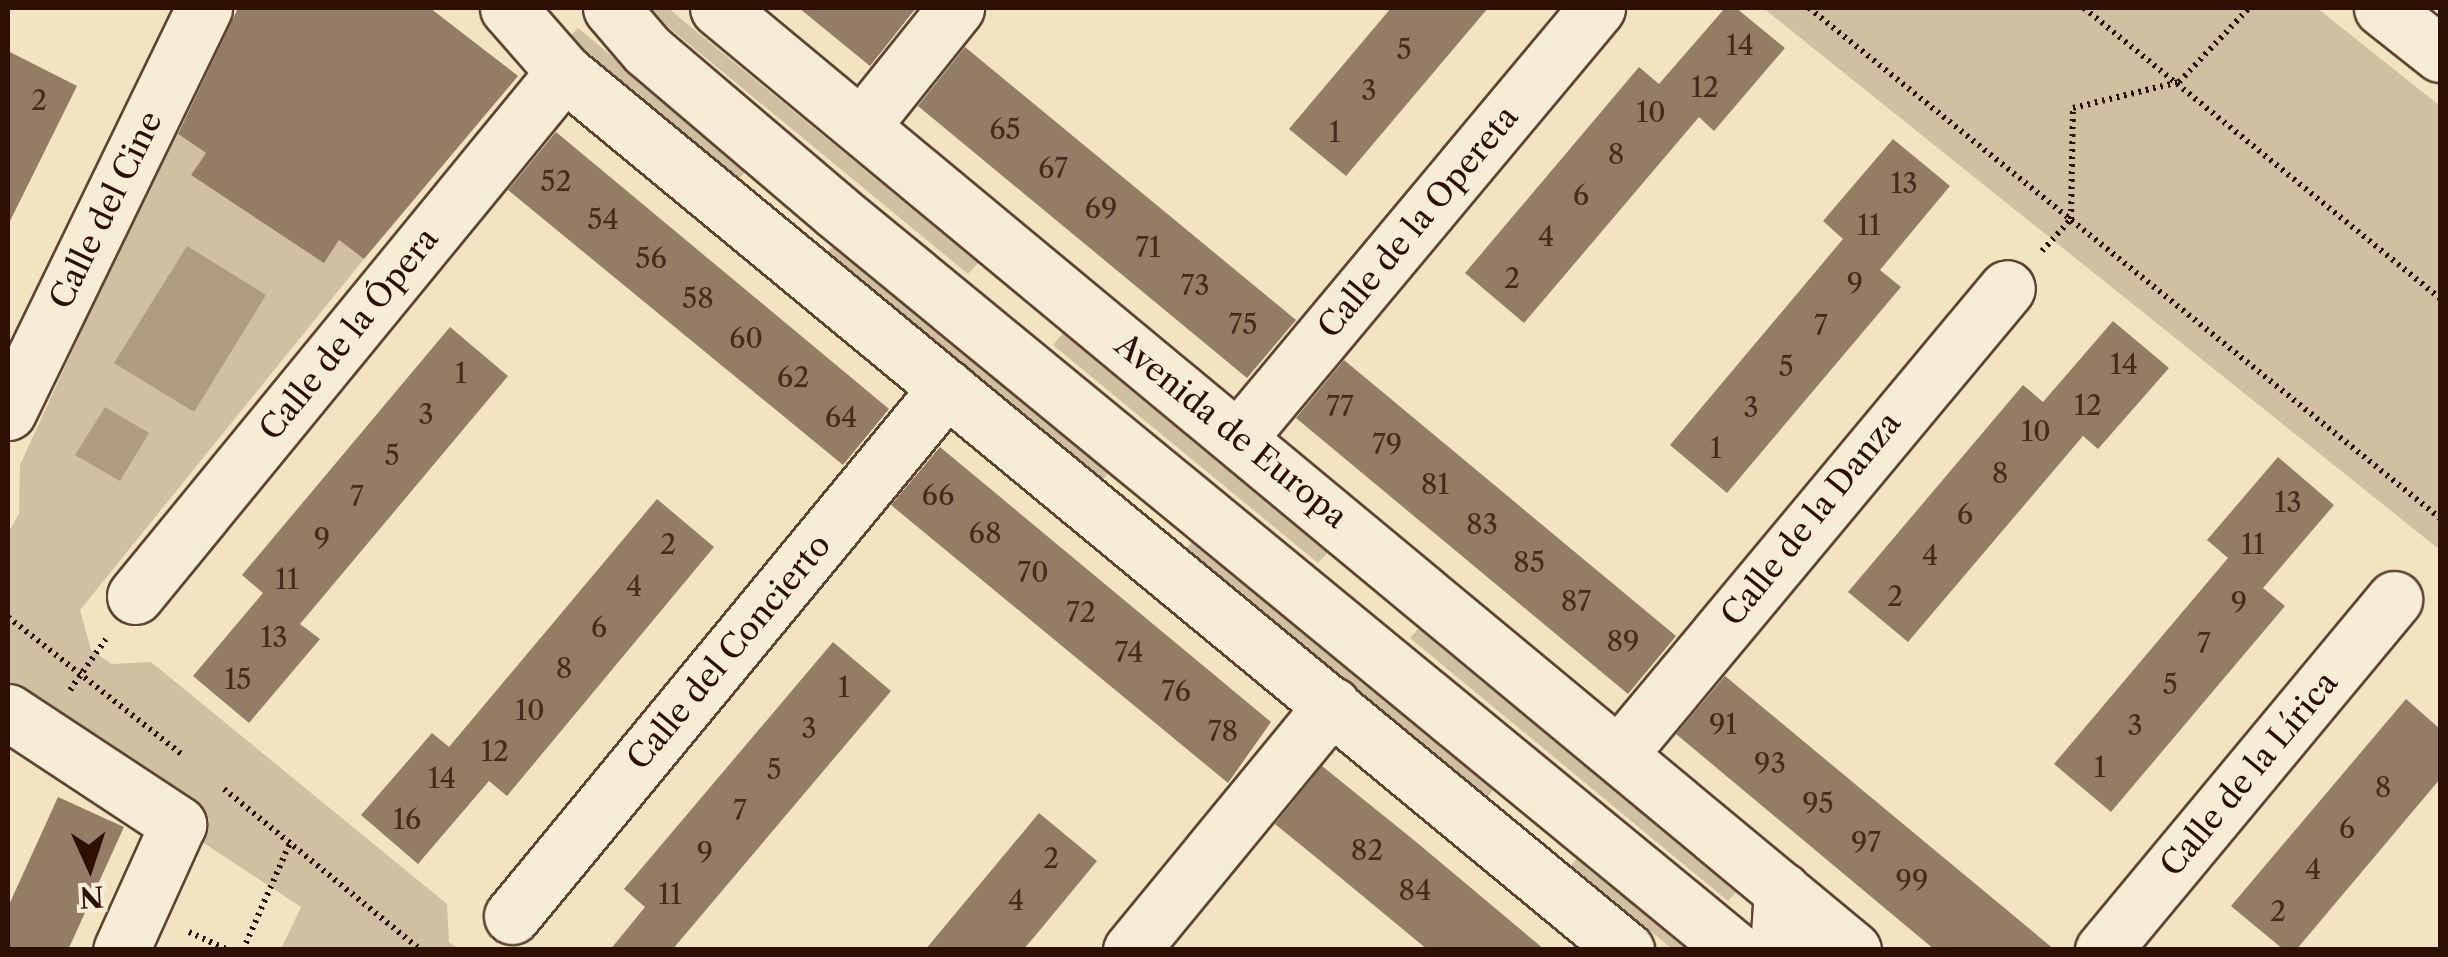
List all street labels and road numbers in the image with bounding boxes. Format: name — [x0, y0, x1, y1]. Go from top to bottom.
street label: Calle de la Opereta — [1310, 98, 1526, 346]
street label: Calle del Cine — [42, 105, 170, 315]
street label: Calle de la Ópera — [252, 220, 446, 448]
street label: Avenida de Europa — [1107, 326, 1355, 536]
street label: Calle de la Danza — [1713, 404, 1909, 634]
street label: Calle del Concierto — [619, 526, 839, 778]
street label: Calle de la Lírica — [2152, 664, 2346, 884]

